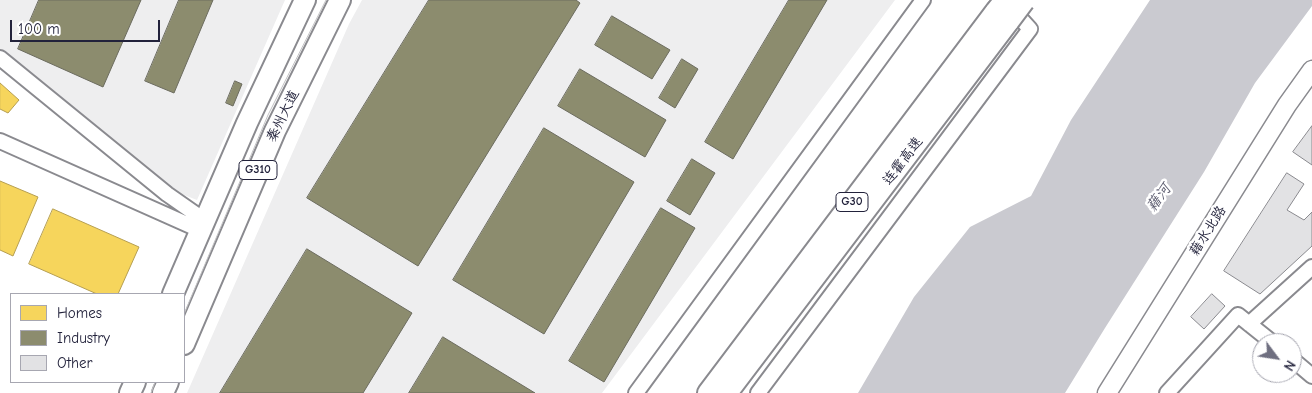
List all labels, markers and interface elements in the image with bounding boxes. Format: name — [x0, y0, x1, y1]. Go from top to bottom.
scale bar — [12, 10, 162, 42]
text: 100 m — [18, 20, 60, 38]
street label: 秦州大道 — [263, 87, 303, 145]
street label: 连霍高速 — [879, 134, 927, 188]
road number: G310 — [239, 160, 277, 180]
water label: 藉河 — [1143, 181, 1175, 215]
road number: G30 — [836, 192, 868, 212]
street label: 藉水北路 — [1186, 203, 1230, 259]
legend — [10, 293, 185, 383]
text: Homes — [57, 304, 102, 322]
text: Industry — [57, 329, 110, 347]
north arrow — [1252, 333, 1302, 383]
text: Other — [57, 354, 92, 372]
text: N — [1280, 357, 1299, 374]

